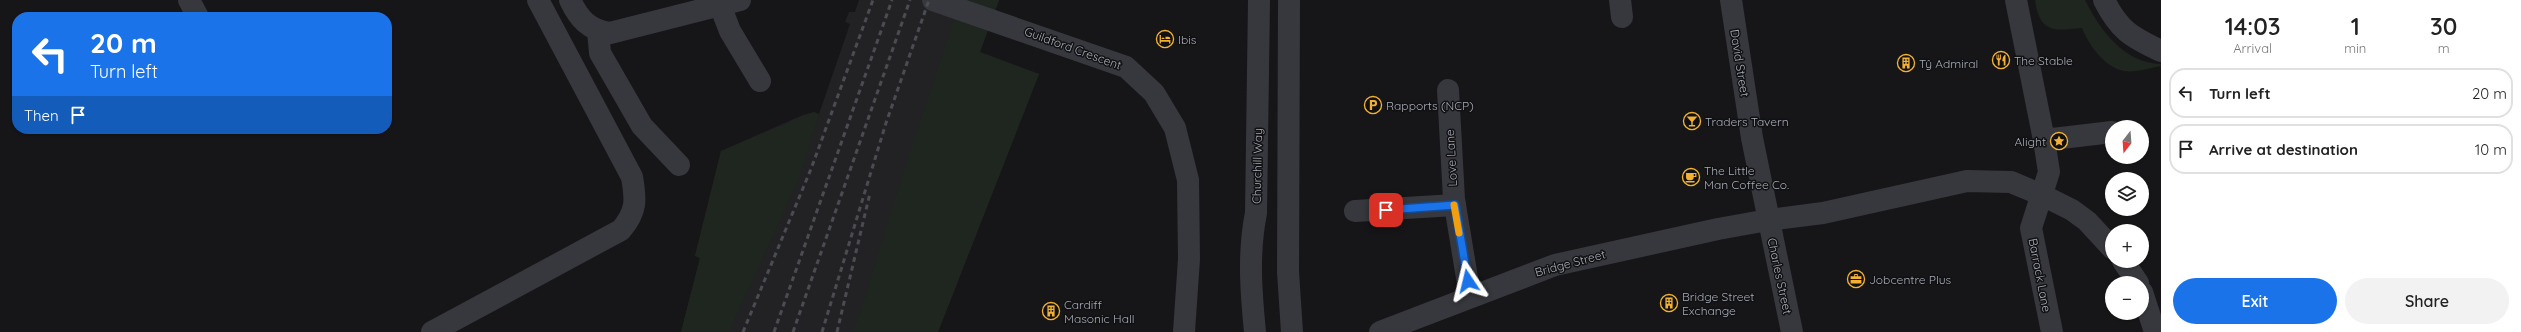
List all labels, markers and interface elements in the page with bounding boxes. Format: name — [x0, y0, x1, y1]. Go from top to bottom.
text: 14:03 — [2225, 11, 2281, 41]
text: 1 — [2351, 11, 2360, 41]
text: 30 — [2430, 11, 2457, 41]
street label: Guildford Crescent — [1022, 23, 1124, 73]
text: 20 m — [90, 25, 157, 60]
icon: left — [24, 28, 76, 80]
street label: David Street — [1727, 28, 1753, 98]
hotel icon: Ibis — [1155, 29, 1175, 49]
place label: Ibis — [1178, 32, 1197, 47]
text: Arrival — [2233, 40, 2272, 56]
text: min — [2344, 40, 2366, 56]
text: m — [2438, 40, 2450, 56]
restaurant icon: The Stable — [1991, 50, 2011, 70]
building icon: Tŷ Admiral — [1896, 53, 1916, 73]
place label: The Stable — [2014, 53, 2073, 68]
place label: Tŷ Admiral — [1919, 56, 1978, 71]
text: Turn left — [90, 60, 158, 83]
icon: left — [2175, 82, 2197, 104]
text: Turn left — [2209, 84, 2271, 103]
text: 20 m — [2472, 84, 2507, 103]
parking icon: Rapports (NCP) — [1363, 95, 1383, 115]
place label: Rapports (NCP) — [1386, 98, 1474, 113]
icon: arrive — [67, 104, 89, 126]
text: Then — [24, 106, 59, 125]
bar icon: Traders Tavern — [1682, 111, 1702, 131]
place label: Traders Tavern — [1705, 114, 1789, 129]
north arrow — [2105, 120, 2149, 164]
map controls — [2105, 120, 2149, 320]
street label: Churchill Way — [1249, 128, 1265, 204]
street label: Love Lane — [1442, 129, 1460, 187]
place icon: Alight — [2049, 131, 2069, 151]
place label: Alight — [2015, 134, 2046, 149]
icon: arrive — [2175, 138, 2197, 160]
text: Arrive at destination — [2209, 140, 2358, 159]
text: 10 m — [2475, 140, 2507, 159]
place label: The Little Man Coffee Co. — [1704, 163, 1789, 192]
cafe icon: The Little Man Coffee Co. — [1681, 167, 1701, 187]
button: layers — [2105, 172, 2149, 216]
pin — [1369, 193, 1403, 227]
icon: arrive — [1375, 199, 1397, 221]
button: + — [2105, 224, 2149, 268]
street label: Charles Street — [1765, 236, 1795, 316]
street label: Barrack Lane — [2026, 237, 2055, 313]
street label: Bridge Street — [1533, 246, 1607, 280]
position arrow — [1447, 260, 1489, 302]
office icon: Jobcentre Plus — [1846, 269, 1866, 289]
place label: Jobcentre Plus — [1869, 272, 1951, 287]
button: − — [2105, 276, 2149, 320]
button: Exit — [2173, 278, 2337, 324]
button: Share — [2345, 278, 2509, 324]
place label: Bridge Street Exchange — [1682, 289, 1754, 318]
building icon: Bridge Street Exchange — [1659, 293, 1679, 313]
place label: Cardiff Masonic Hall — [1064, 297, 1135, 326]
building icon: Cardiff Masonic Hall — [1041, 301, 1061, 321]

